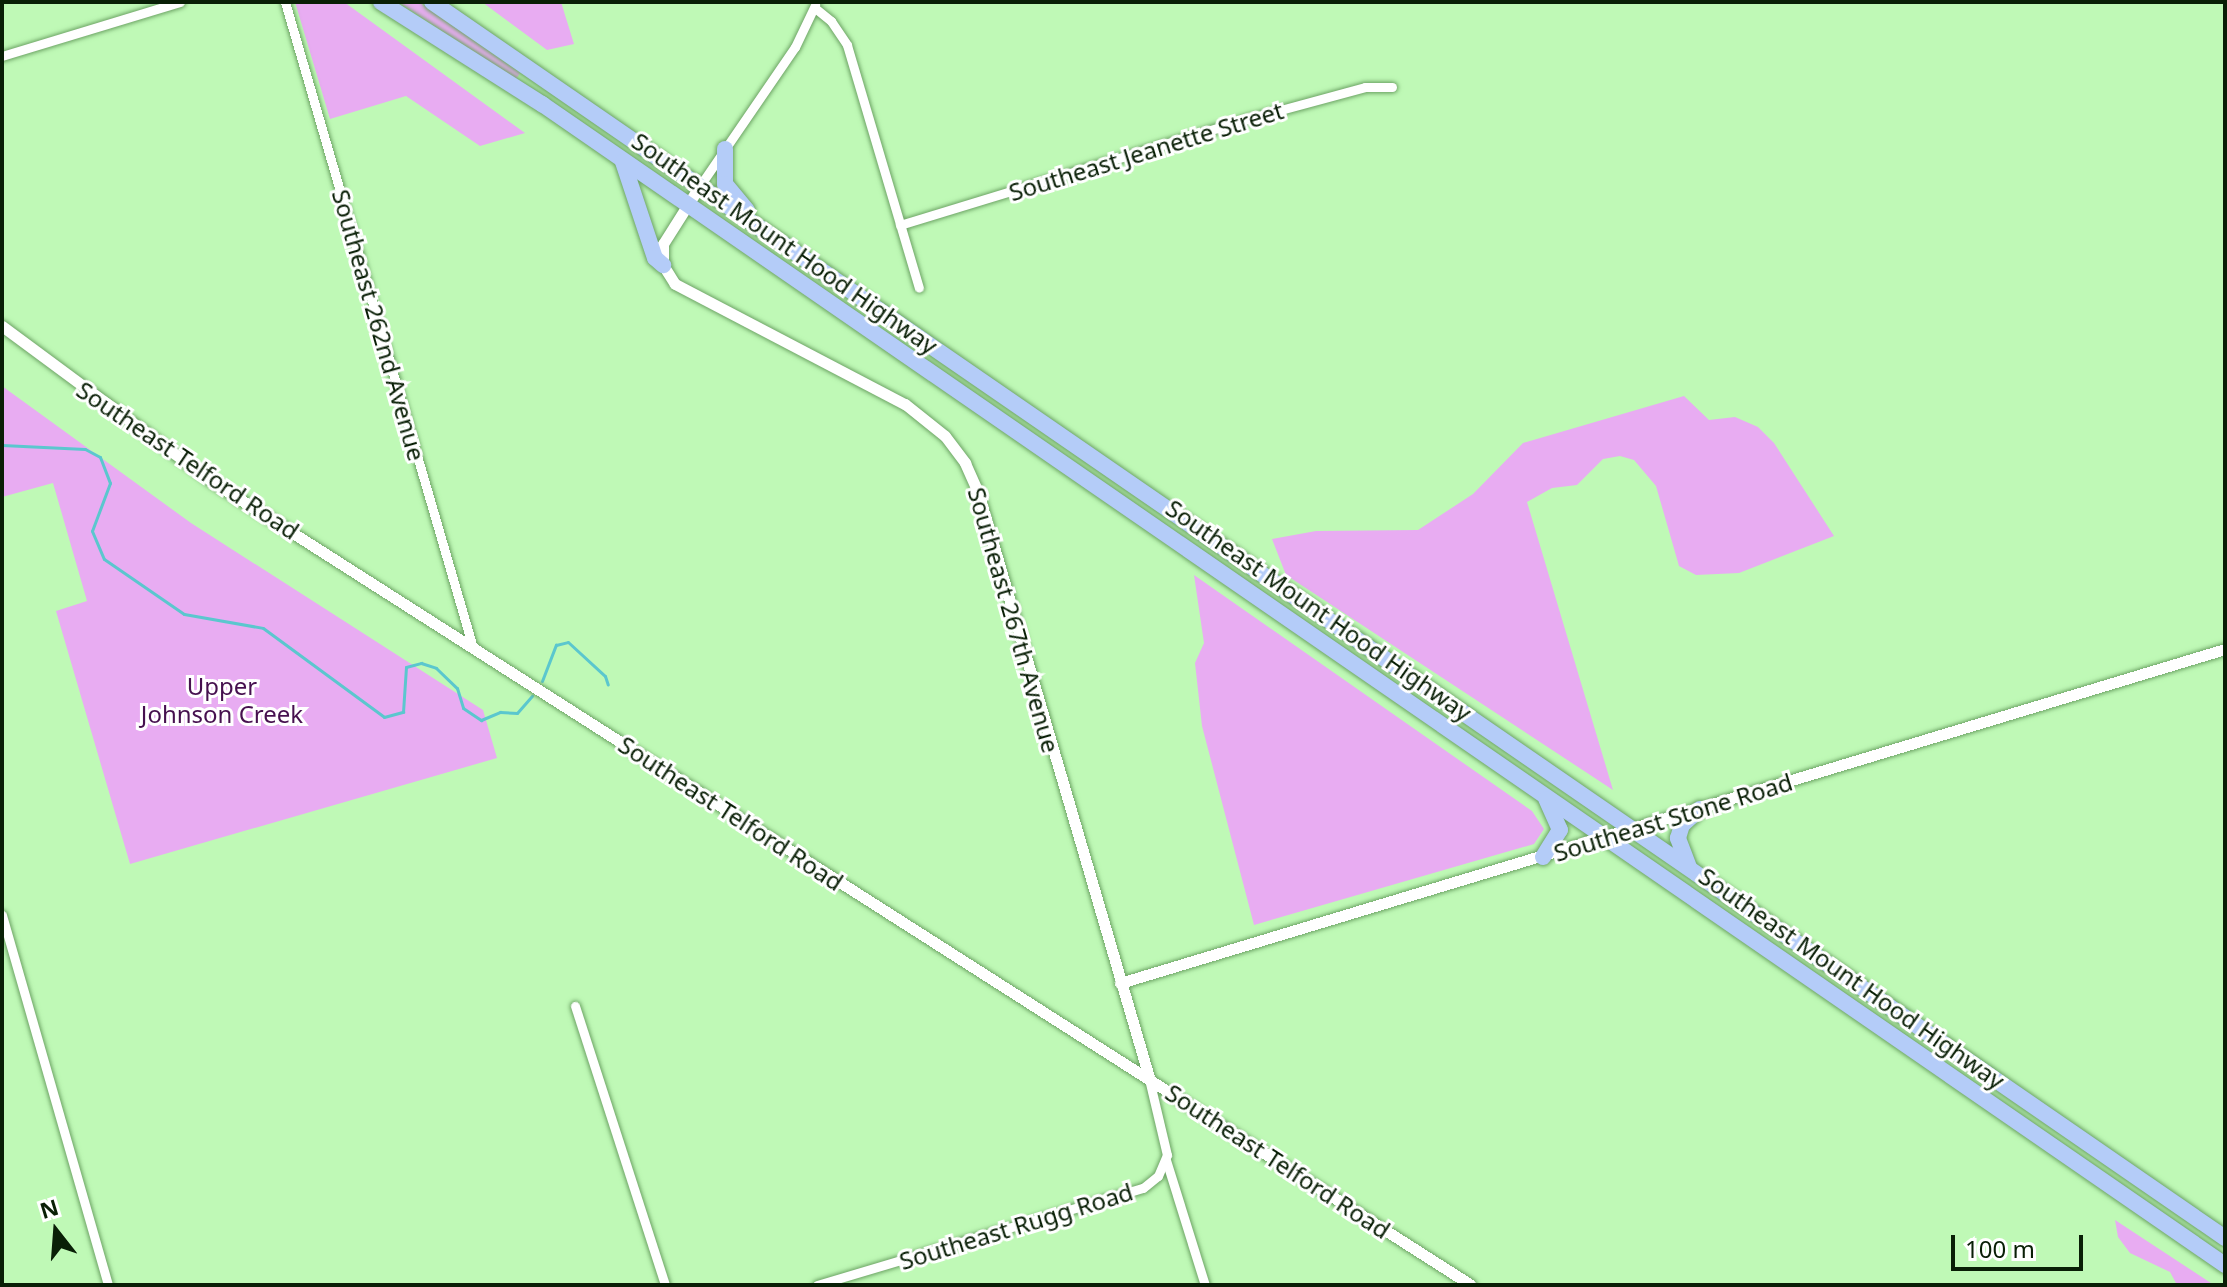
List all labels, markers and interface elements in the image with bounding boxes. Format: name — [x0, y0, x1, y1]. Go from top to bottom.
street label: Southeast Jeanette Street — [1005, 95, 1287, 207]
street label: Southeast Mount Hood Highway — [627, 126, 943, 360]
street label: Southeast 262nd Avenue — [326, 186, 432, 464]
street label: Southeast Telford Road — [71, 375, 305, 545]
street label: Southeast 267th Avenue — [962, 484, 1066, 756]
street label: Southeast Mount Hood Highway — [1161, 493, 1477, 727]
park label: Upper Johnson Creek — [141, 672, 303, 728]
street label: Southeast Telford Road — [613, 730, 849, 896]
street label: Southeast Stone Road — [1550, 767, 1796, 867]
street label: Southeast Mount Hood Highway — [1694, 861, 2010, 1095]
street label: Southeast Telford Road — [1160, 1078, 1396, 1244]
street label: Southeast Rugg Road — [896, 1177, 1136, 1275]
north arrow — [16, 1191, 96, 1271]
text: N — [36, 1191, 62, 1225]
scale bar — [1955, 1219, 2087, 1269]
text: 100 m — [1965, 1232, 2035, 1265]

